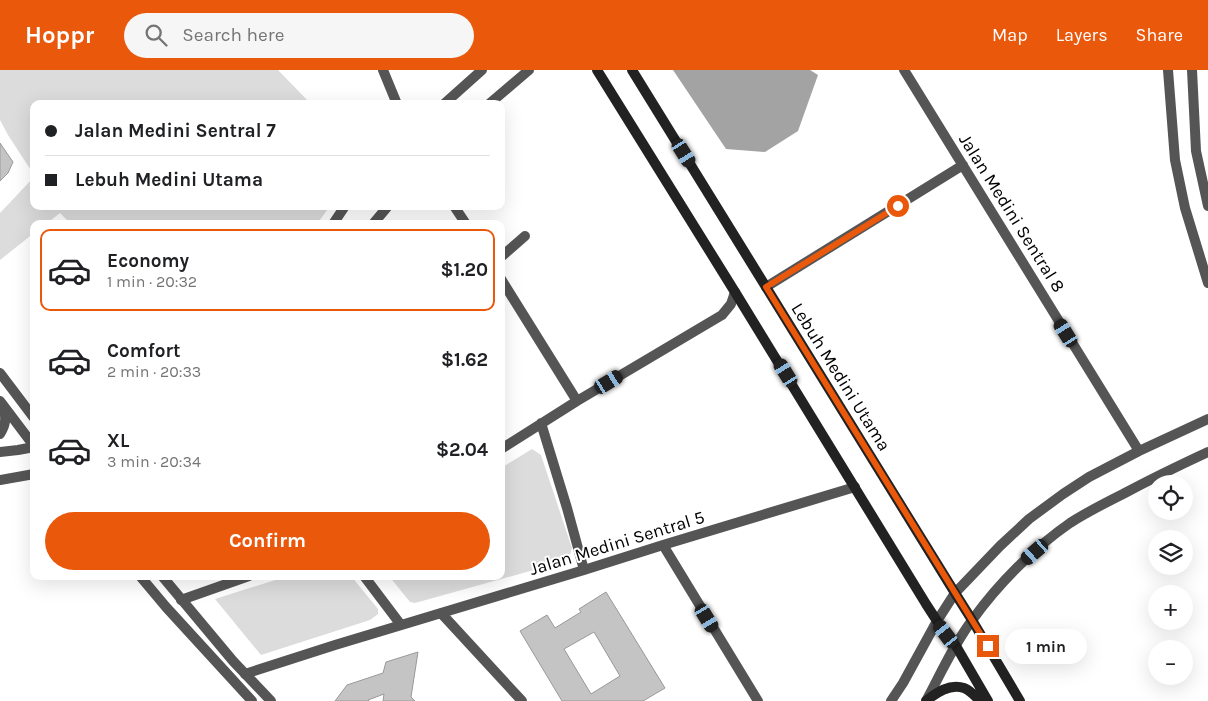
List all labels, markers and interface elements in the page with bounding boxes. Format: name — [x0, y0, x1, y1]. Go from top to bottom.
search box — [124, 13, 474, 58]
text: Hoppr — [25, 21, 94, 49]
icon: search — [142, 21, 170, 49]
text: Search here — [182, 24, 284, 46]
text: Map — [992, 24, 1028, 46]
text: Layers — [1056, 24, 1108, 46]
text: Share — [1136, 24, 1183, 46]
text: Jalan Medini Sentral 7 — [75, 120, 276, 142]
street label: Jalan Medini Sentral 8 — [954, 130, 1070, 296]
car — [669, 136, 698, 170]
text: Lebuh Medini Utama — [75, 169, 263, 191]
route start — [887, 195, 909, 217]
icon: car — [47, 248, 92, 293]
text: Economy — [107, 250, 189, 272]
text: $1.20 — [441, 259, 488, 281]
text: 1 min · 20:32 — [107, 272, 197, 291]
street label: Lebuh Medini Utama — [786, 299, 896, 455]
car — [1051, 316, 1080, 350]
icon: car — [47, 338, 92, 383]
text: Comfort — [107, 340, 181, 362]
text: $1.62 — [441, 349, 488, 371]
car — [771, 356, 800, 390]
text: 2 min · 20:33 — [107, 362, 201, 381]
car — [592, 368, 625, 396]
icon: car — [47, 428, 92, 473]
text: XL — [107, 430, 129, 452]
text: $2.04 — [436, 439, 488, 461]
text: 3 min · 20:34 — [107, 452, 201, 471]
map controls — [1148, 475, 1193, 685]
button: locate — [1148, 475, 1193, 520]
street label: Jalan Medini Sentral 5 — [527, 506, 707, 580]
button: Confirm — [45, 512, 490, 570]
button: layers — [1148, 530, 1193, 575]
car — [1018, 536, 1051, 568]
button: + — [1148, 585, 1193, 630]
car — [692, 601, 721, 635]
car — [930, 618, 961, 650]
callout: 1 min — [1006, 628, 1088, 664]
route end — [977, 635, 999, 657]
text: 1 min — [1026, 637, 1066, 656]
button: − — [1148, 640, 1193, 685]

